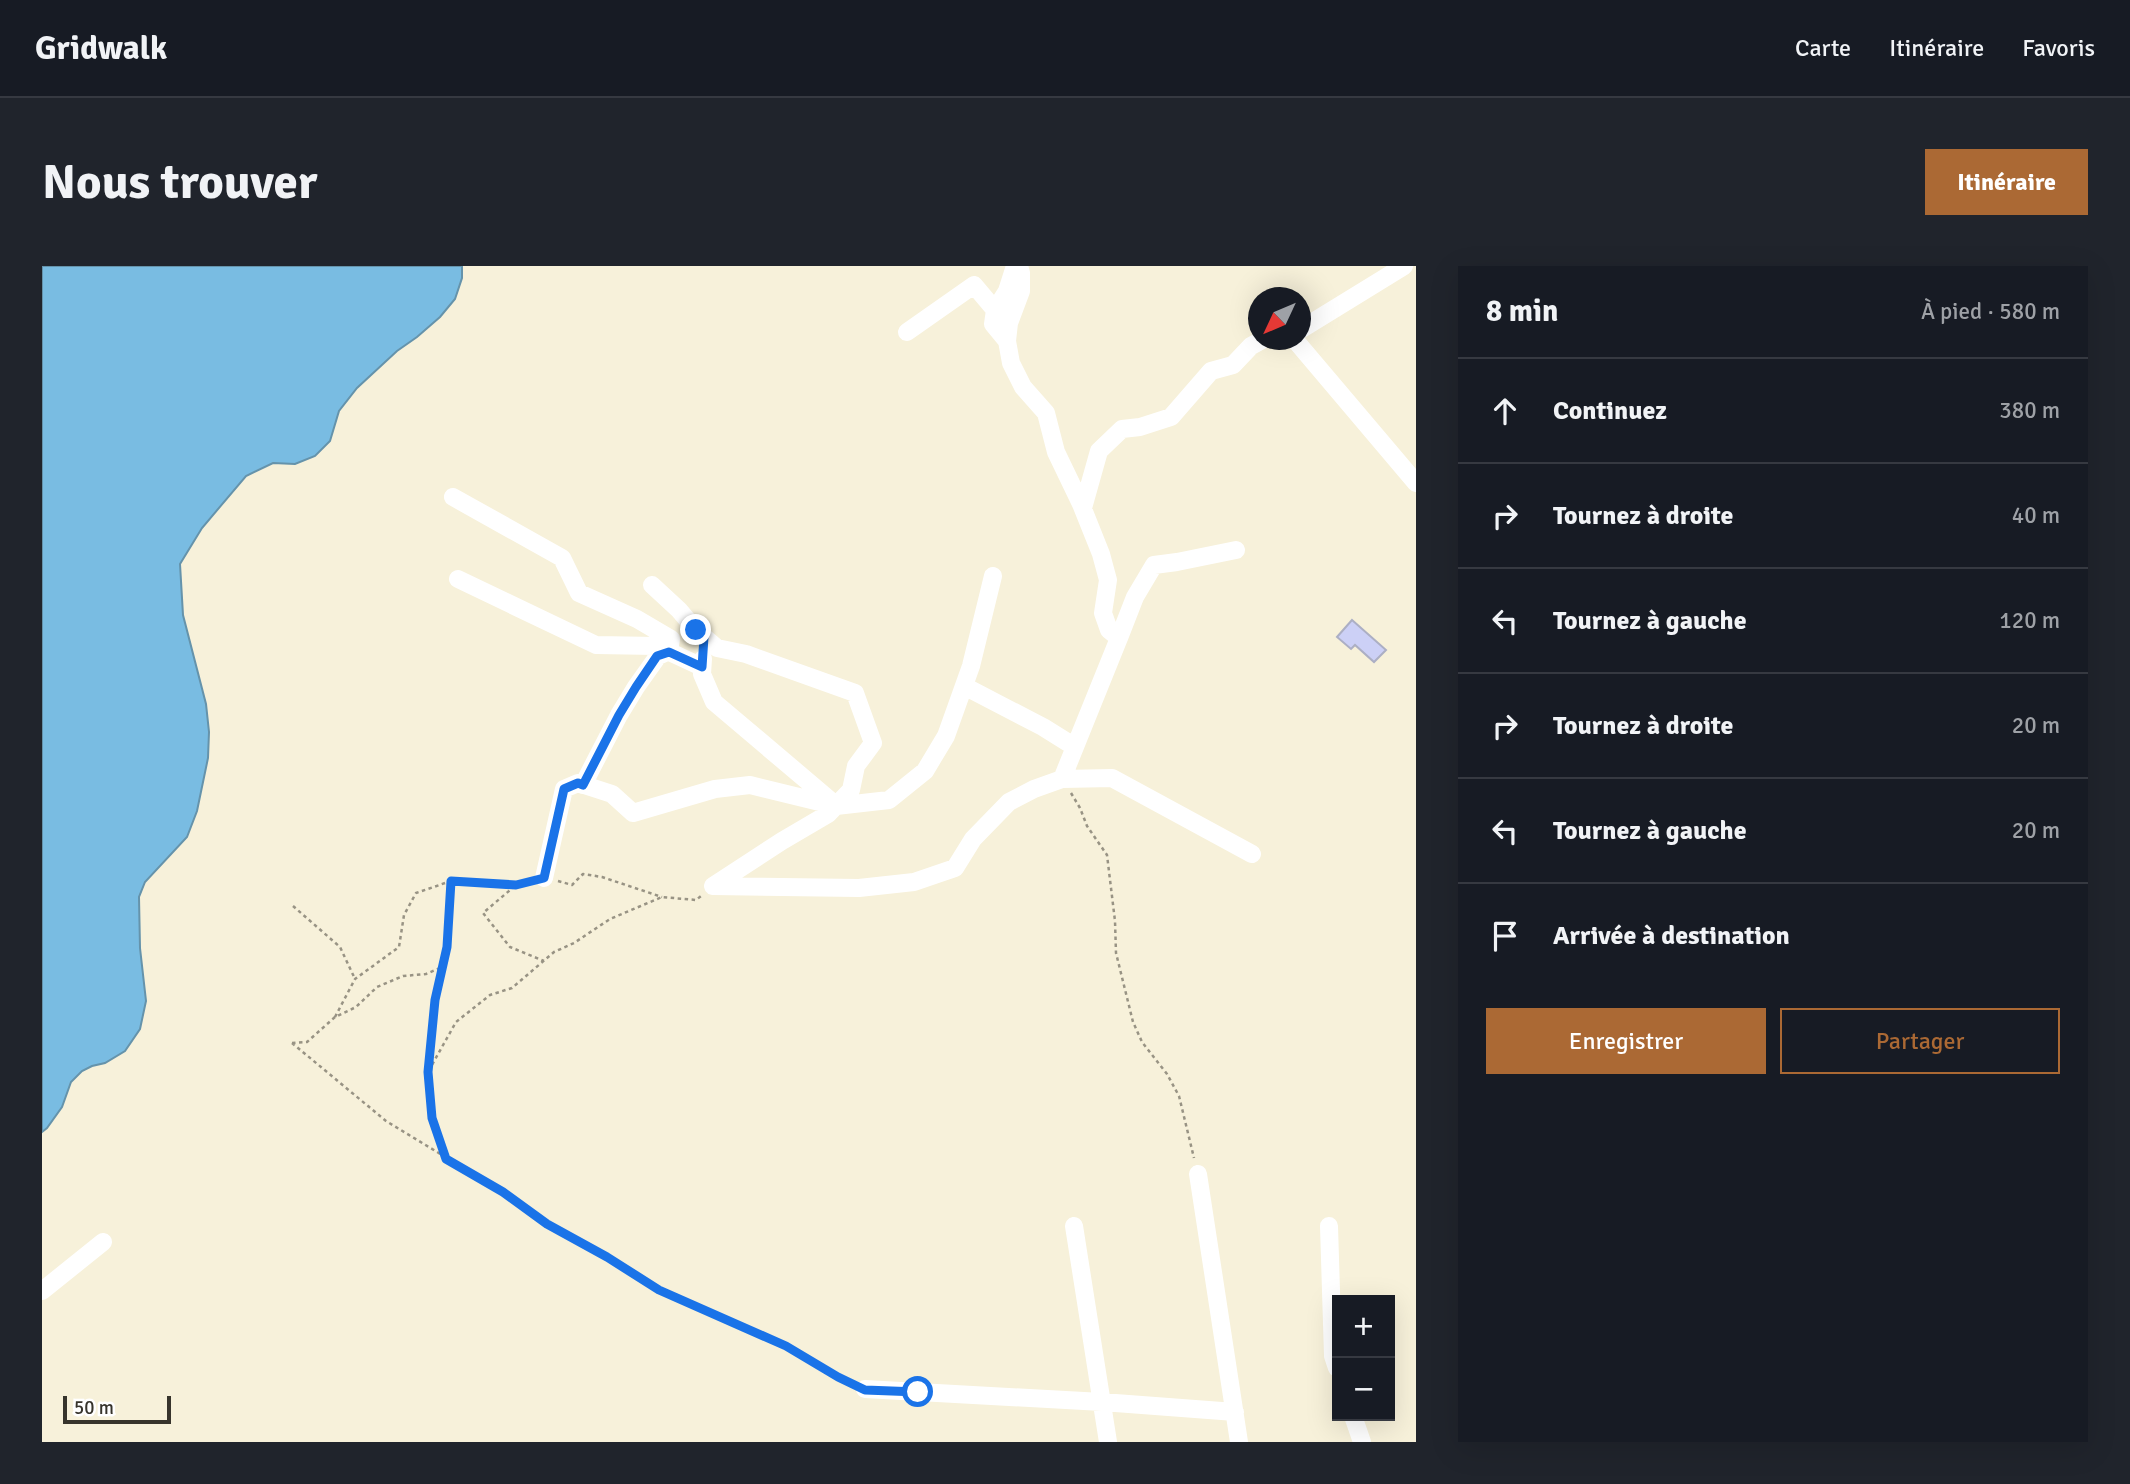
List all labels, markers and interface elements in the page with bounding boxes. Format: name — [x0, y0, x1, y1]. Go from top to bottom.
text: Gridwalk — [35, 28, 167, 69]
text: Carte — [1795, 33, 1851, 63]
text: Itinéraire — [1889, 33, 1984, 63]
text: Favoris — [2022, 33, 2095, 63]
button: Itinéraire — [1925, 149, 2088, 215]
text: Nous trouver — [42, 152, 317, 212]
north arrow — [1248, 287, 1311, 350]
text: 8 min — [1486, 293, 1558, 330]
text: À pied · 580 m — [1921, 297, 2060, 326]
icon: ahead — [1486, 392, 1524, 430]
text: Continuez — [1553, 395, 1667, 427]
text: 380 m — [1999, 396, 2060, 425]
icon: right — [1486, 497, 1524, 535]
text: Tournez à droite — [1553, 500, 1733, 532]
text: 40 m — [2012, 501, 2060, 530]
icon: left — [1486, 602, 1524, 640]
text: Tournez à gauche — [1553, 605, 1747, 637]
text: 120 m — [1999, 606, 2060, 635]
route end — [680, 614, 711, 645]
icon: right — [1486, 707, 1524, 745]
text: Tournez à droite — [1553, 710, 1733, 742]
text: 20 m — [2012, 711, 2060, 740]
icon: left — [1486, 812, 1524, 850]
text: Tournez à gauche — [1553, 815, 1747, 847]
text: 20 m — [2012, 816, 2060, 845]
icon: arrive — [1486, 917, 1524, 955]
text: Arrivée à destination — [1553, 920, 1790, 952]
button: Enregistrer — [1486, 1008, 1766, 1074]
button: Partager — [1780, 1008, 2060, 1074]
map controls — [1332, 1295, 1395, 1421]
button: + — [1332, 1295, 1395, 1358]
button: − — [1332, 1358, 1395, 1421]
route start — [902, 1376, 933, 1407]
scale bar — [63, 1393, 172, 1425]
text: 50 m — [74, 1396, 114, 1420]

